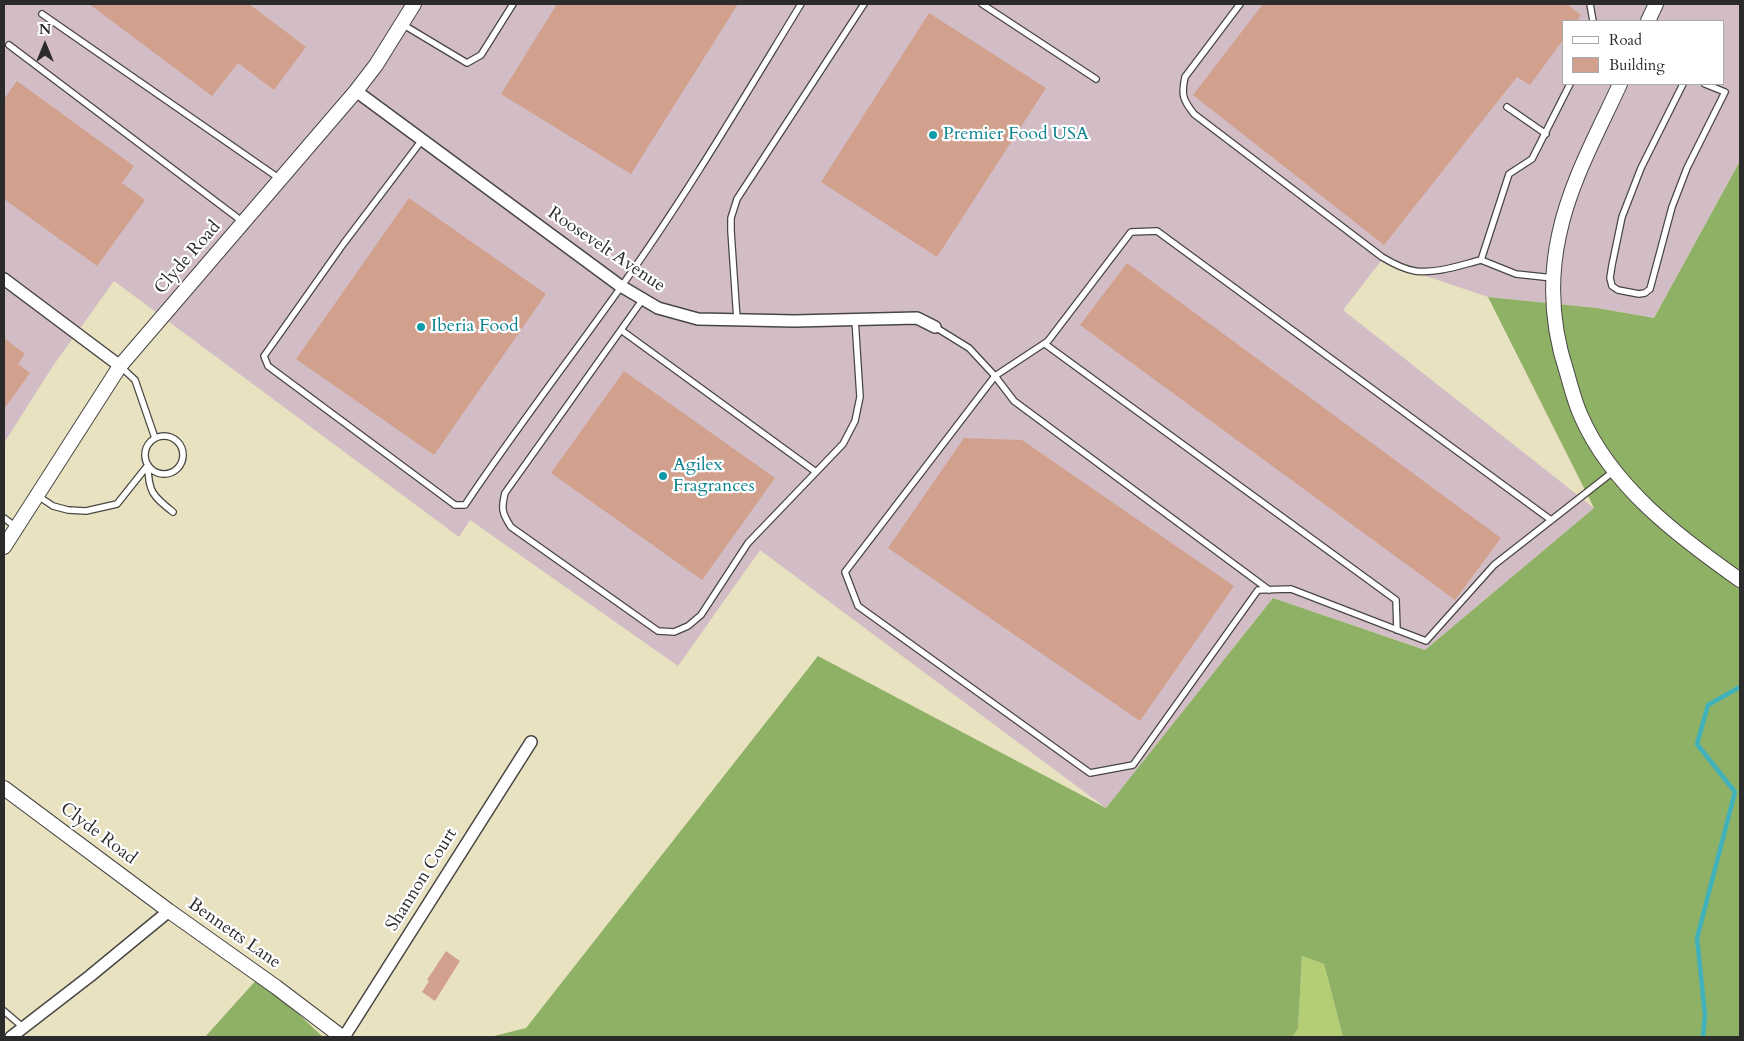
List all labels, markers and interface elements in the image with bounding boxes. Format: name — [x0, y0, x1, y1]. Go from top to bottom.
north arrow — [20, 20, 70, 70]
text: N — [39, 20, 51, 39]
legend — [1562, 20, 1724, 85]
text: Road — [1609, 30, 1642, 50]
text: Building — [1609, 55, 1665, 75]
place label: Premier Food USA — [943, 124, 1089, 146]
marker: Premier Food USA — [927, 129, 939, 141]
street label: Roosevelt Avenue — [543, 203, 669, 297]
street label: Clyde Road — [150, 217, 226, 299]
place label: Iberia Food — [431, 316, 519, 338]
marker: Iberia Food — [415, 321, 427, 333]
place label: Agilex Fragrances — [673, 455, 755, 498]
marker: Agilex Fragrances — [657, 470, 669, 482]
street label: Clyde Road — [56, 798, 140, 870]
street label: Shannon Court — [382, 824, 462, 936]
street label: Bennetts Lane — [183, 894, 285, 974]

